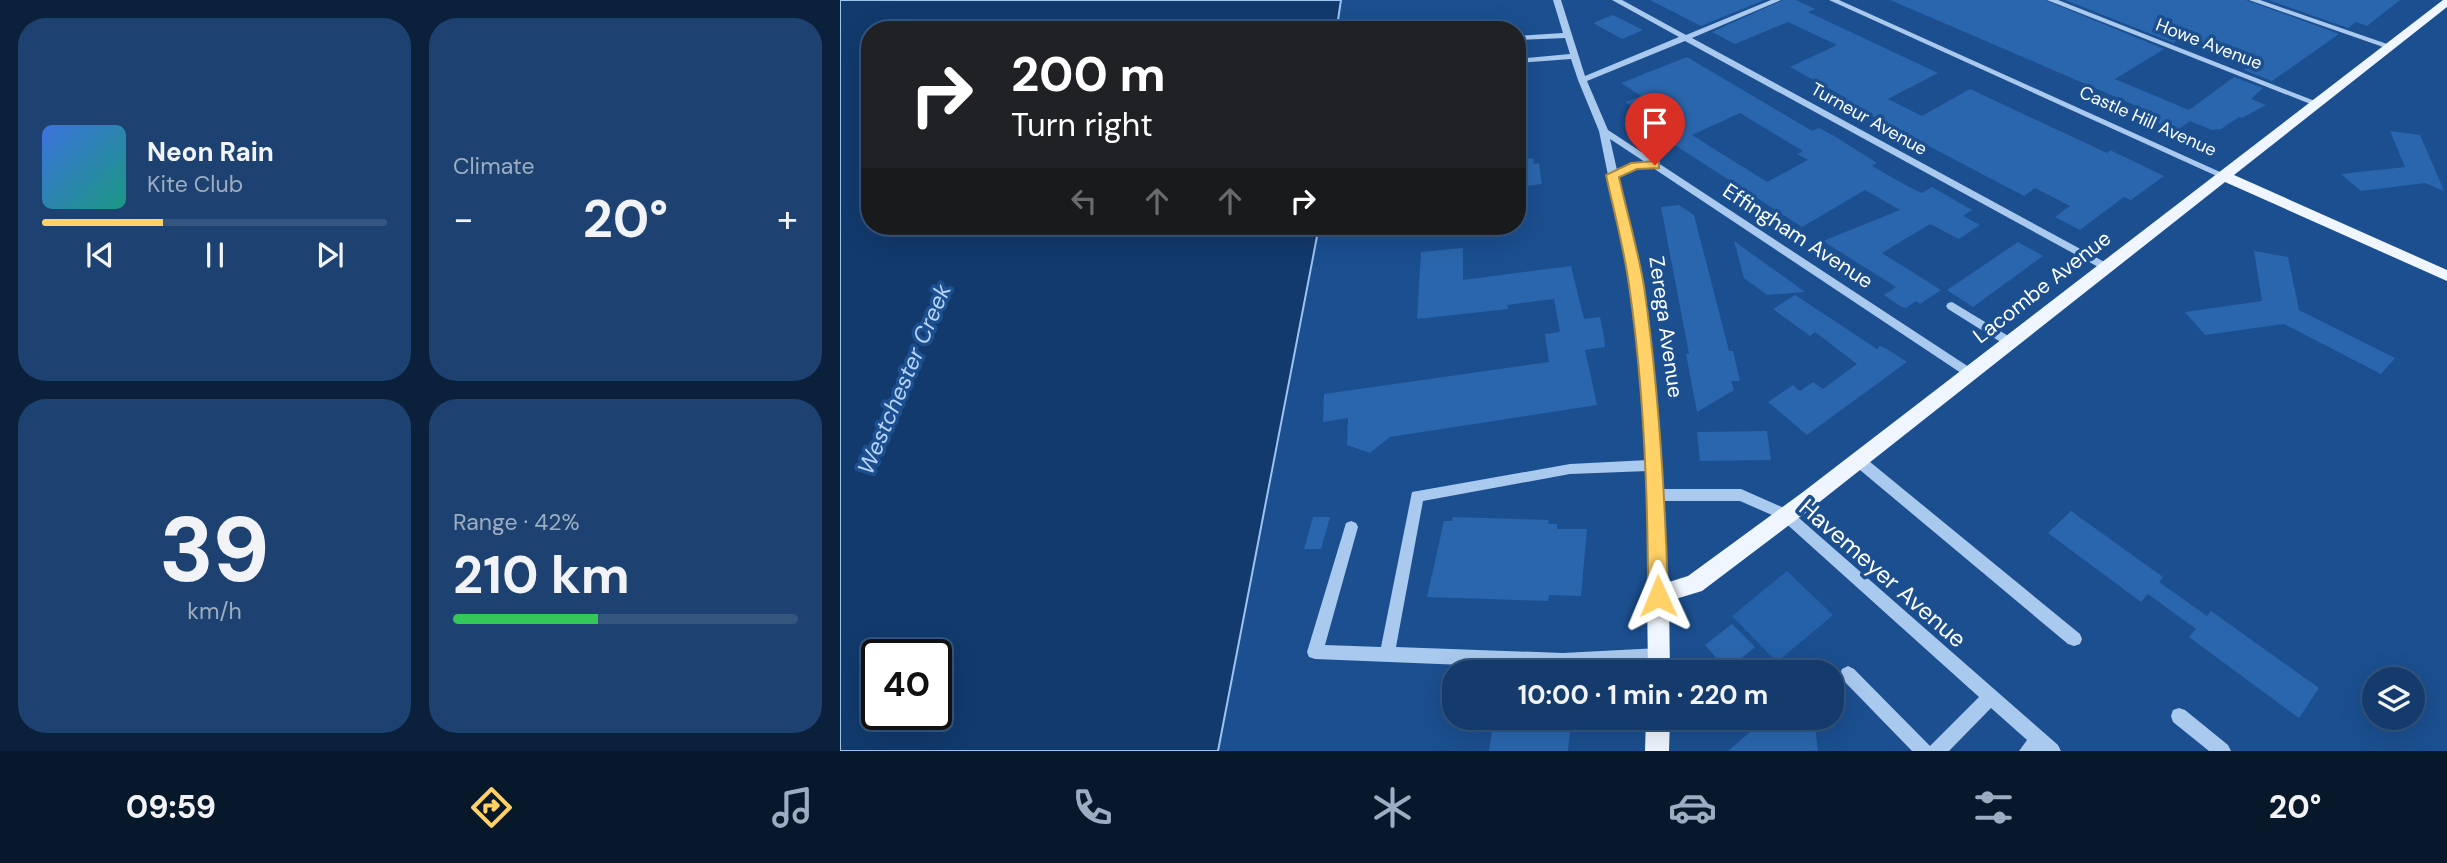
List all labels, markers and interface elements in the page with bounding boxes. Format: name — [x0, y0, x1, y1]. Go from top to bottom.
street label: Howe Avenue — [2152, 13, 2266, 75]
text: 200 m — [1011, 42, 1166, 106]
icon: right — [896, 49, 987, 140]
street label: Turneur Avenue — [1806, 77, 1932, 161]
street label: Castle Hill Avenue — [2076, 80, 2220, 162]
pin — [1625, 93, 1685, 165]
text: Turn right — [1011, 104, 1153, 146]
icon: arrive — [1636, 104, 1674, 142]
text: Neon Rain — [147, 135, 274, 169]
text: Climate — [453, 151, 535, 181]
text: Kite Club — [147, 169, 243, 199]
street label: Effingham Avenue — [1718, 177, 1879, 295]
icon: left — [1065, 182, 1103, 220]
icon: ahead — [1138, 182, 1176, 220]
icon: ahead — [1211, 182, 1249, 220]
icon: right — [1284, 182, 1322, 220]
text: 20° — [583, 185, 668, 253]
text: − — [453, 194, 474, 244]
text: + — [777, 194, 798, 244]
street label: Lacombe Avenue — [1967, 224, 2117, 350]
icon: previous — [81, 236, 119, 274]
icon: pause — [196, 236, 234, 274]
icon: next — [311, 236, 349, 274]
street label: Zerega Avenue — [1642, 254, 1690, 400]
water label: Westchester Creek — [850, 279, 958, 479]
text: 39 — [159, 491, 270, 609]
street label: Havemeyer Avenue — [1793, 492, 1973, 654]
text: Range · 42% — [453, 507, 580, 537]
text: 210 km — [453, 541, 630, 609]
position arrow — [1621, 559, 1695, 633]
text: km/h — [187, 596, 242, 626]
speed limit sign: 40 — [861, 639, 952, 730]
map controls — [2362, 667, 2425, 730]
button: layers — [2362, 667, 2425, 730]
text: 10:00 · 1 min · 220 m — [1518, 678, 1768, 712]
icon: directions — [467, 783, 516, 832]
icon: music — [768, 783, 817, 832]
icon: phone — [1068, 783, 1117, 832]
icon: climate — [1368, 783, 1417, 832]
icon: car — [1668, 783, 1717, 832]
icon: filters — [1969, 783, 2018, 832]
text: 09:59 — [126, 786, 216, 828]
text: 20° — [2269, 786, 2321, 828]

